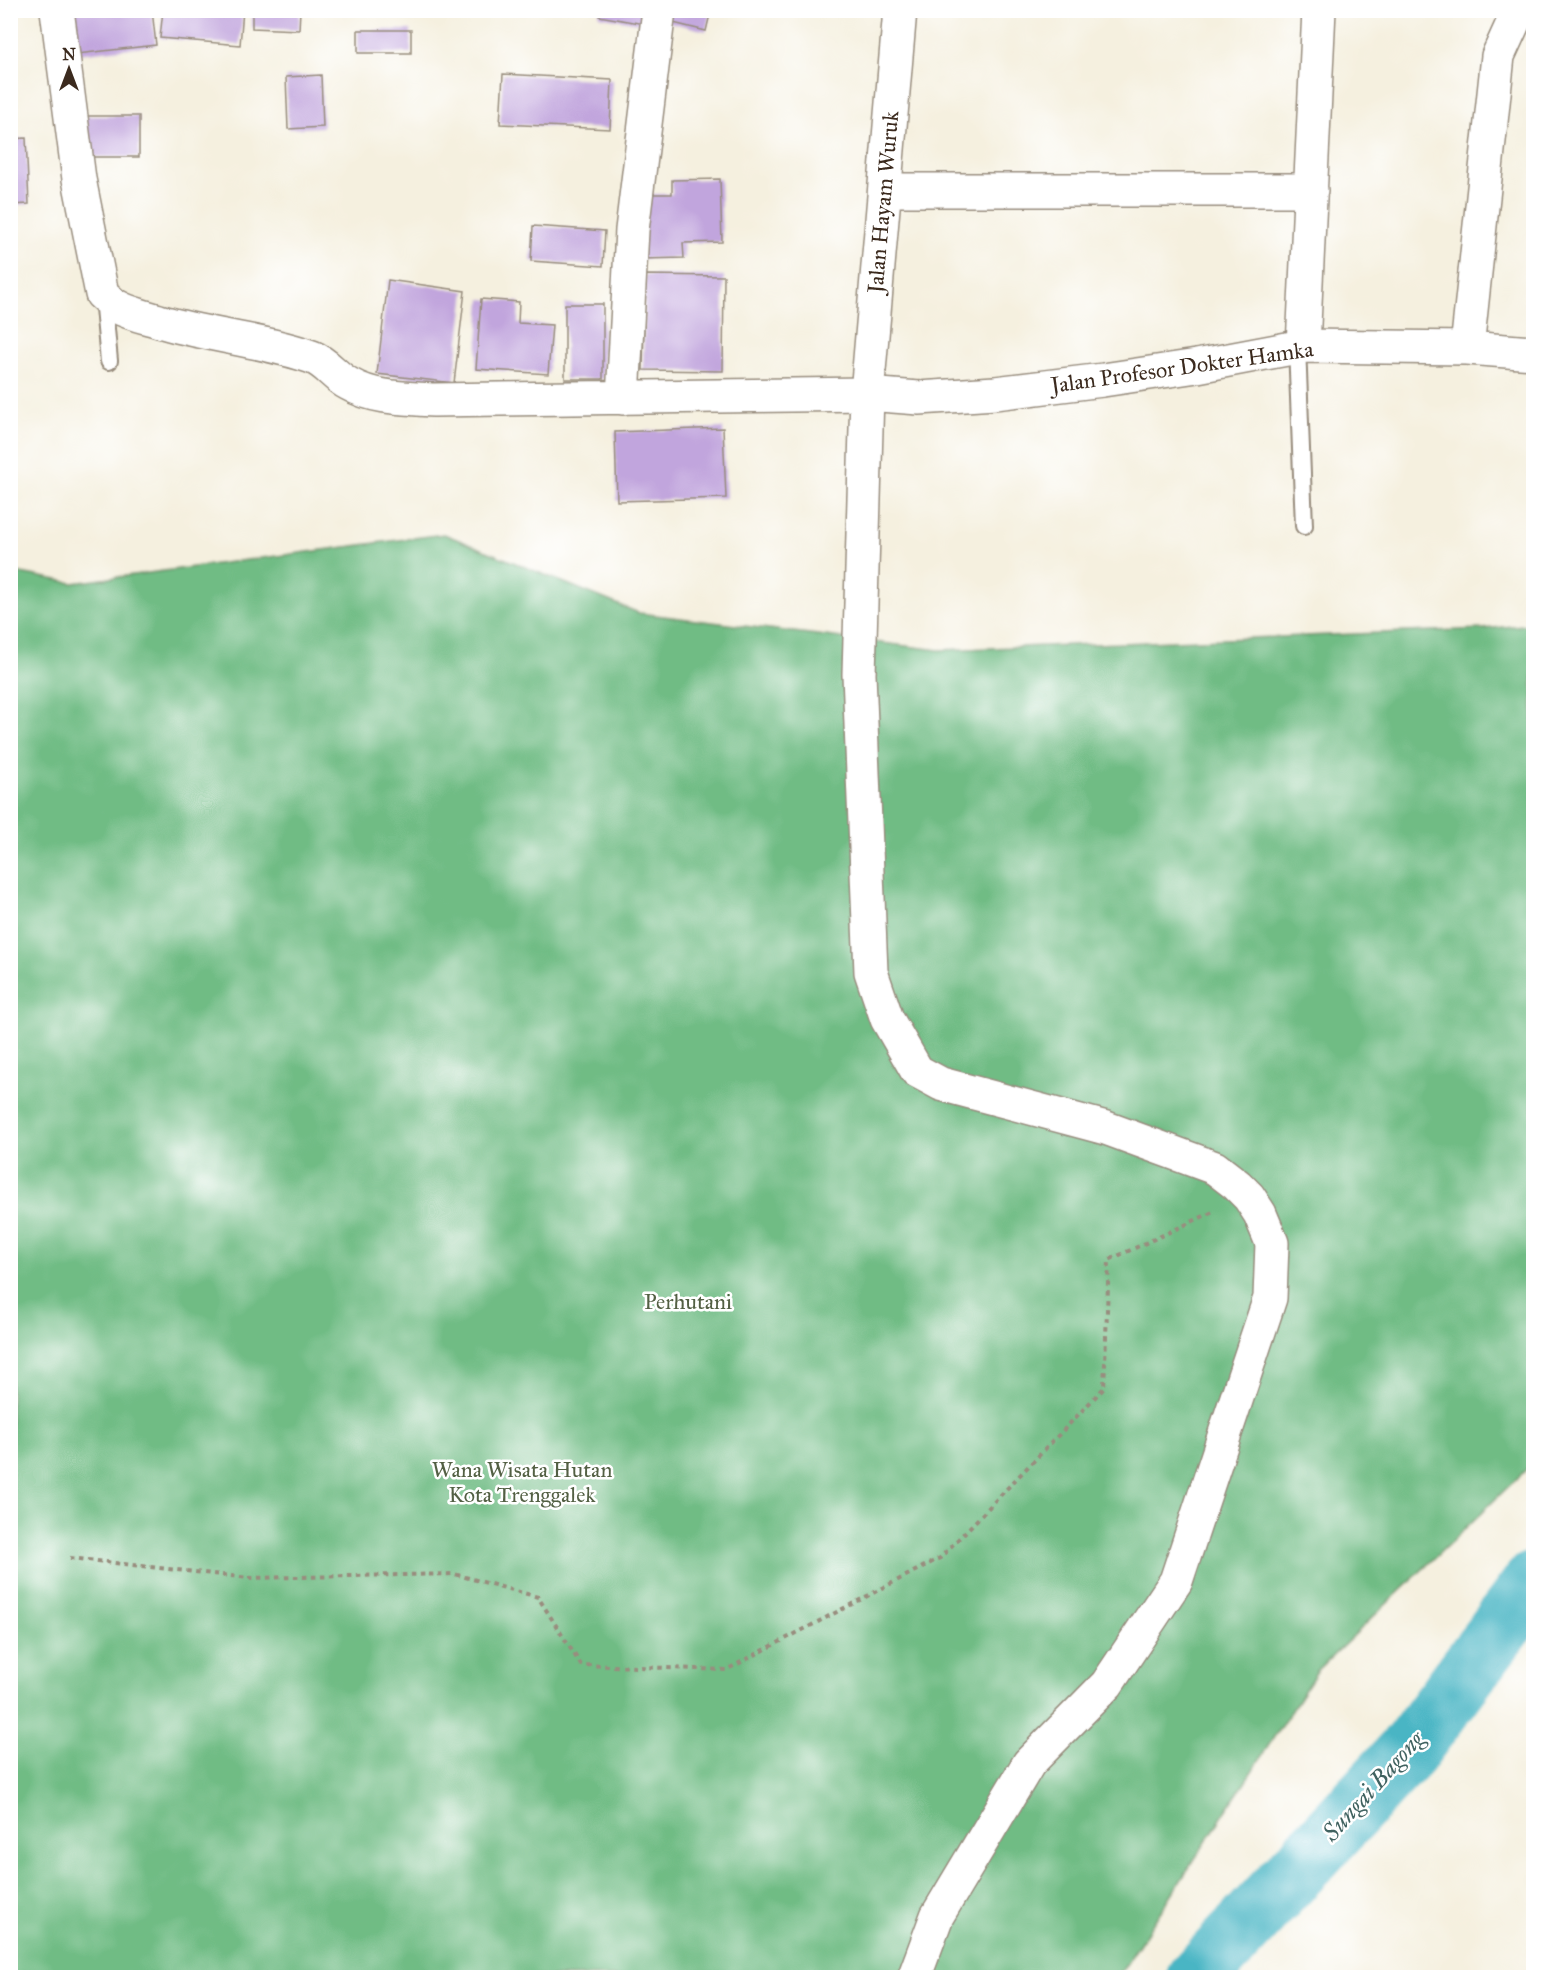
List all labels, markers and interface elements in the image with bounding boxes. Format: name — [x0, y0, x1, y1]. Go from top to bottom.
north arrow — [39, 39, 99, 99]
text: N — [62, 45, 76, 64]
street label: Jalan Hayam Wuruk — [861, 109, 904, 296]
street label: Jalan Profesor Dokter Hamka — [1047, 335, 1316, 399]
park label: Perhutani — [644, 1288, 732, 1315]
park label: Wana Wisata Hutan Kota Trenggalek — [432, 1456, 612, 1508]
water label: Sungai Bagong — [1315, 1723, 1432, 1848]

